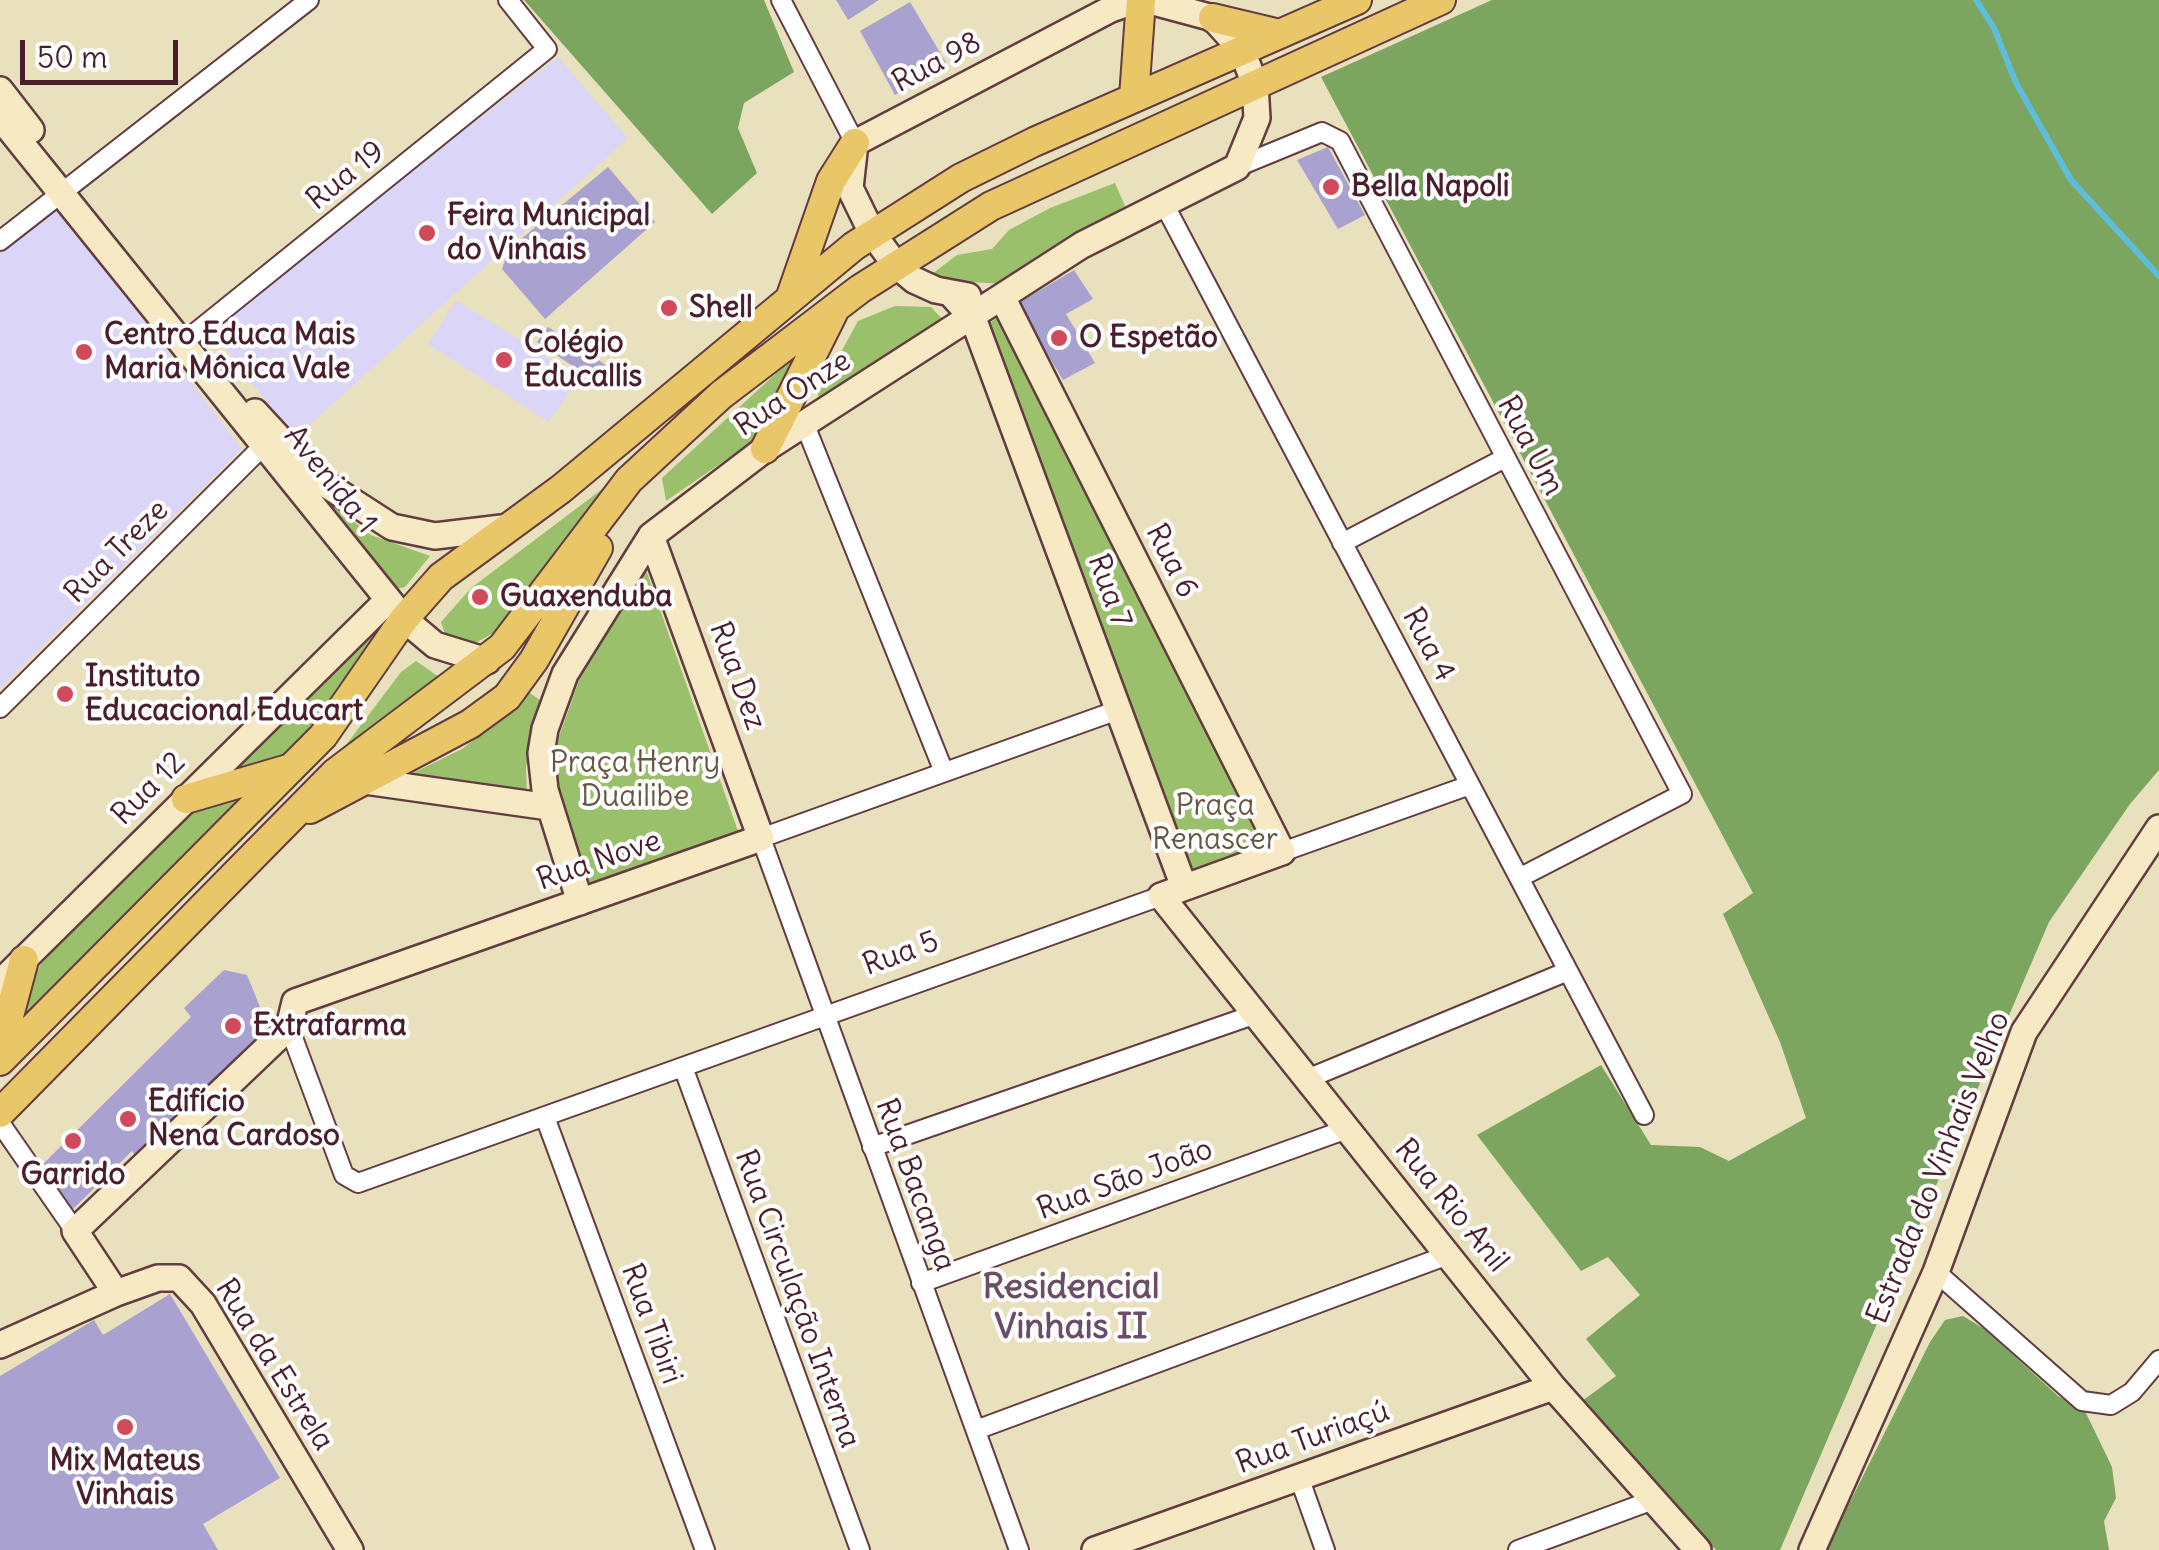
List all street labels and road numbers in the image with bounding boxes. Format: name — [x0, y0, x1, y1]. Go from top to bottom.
street label: Rua 98 — [887, 25, 987, 101]
street label: Rua 19 — [300, 134, 392, 218]
street label: Rua Onze — [728, 343, 858, 445]
street label: Rua Um — [1489, 390, 1571, 502]
street label: Avenida 1 — [276, 419, 384, 541]
street label: Rua Treze — [58, 493, 176, 611]
street label: Rua 6 — [1137, 518, 1205, 604]
street label: Rua 7 — [1079, 549, 1139, 633]
street label: Rua 4 — [1394, 602, 1462, 688]
street label: Rua Dez — [701, 617, 773, 735]
street label: Rua 12 — [105, 745, 193, 833]
street label: Rua Nove — [532, 823, 666, 899]
street label: Rua 5 — [858, 924, 944, 984]
street label: Estrada do Vinhais Velho — [1860, 1007, 2018, 1329]
street label: Rua Bacanga — [867, 1094, 963, 1276]
street label: Rua São João — [1032, 1132, 1218, 1228]
street label: Rua Rio Anil — [1387, 1132, 1515, 1280]
street label: Rua Circulação Interna — [726, 1145, 868, 1453]
street label: Rua Tibiri — [613, 1259, 689, 1389]
street label: Rua da Estrela — [207, 1273, 341, 1457]
street label: Rua Turiaçú — [1231, 1394, 1395, 1482]

